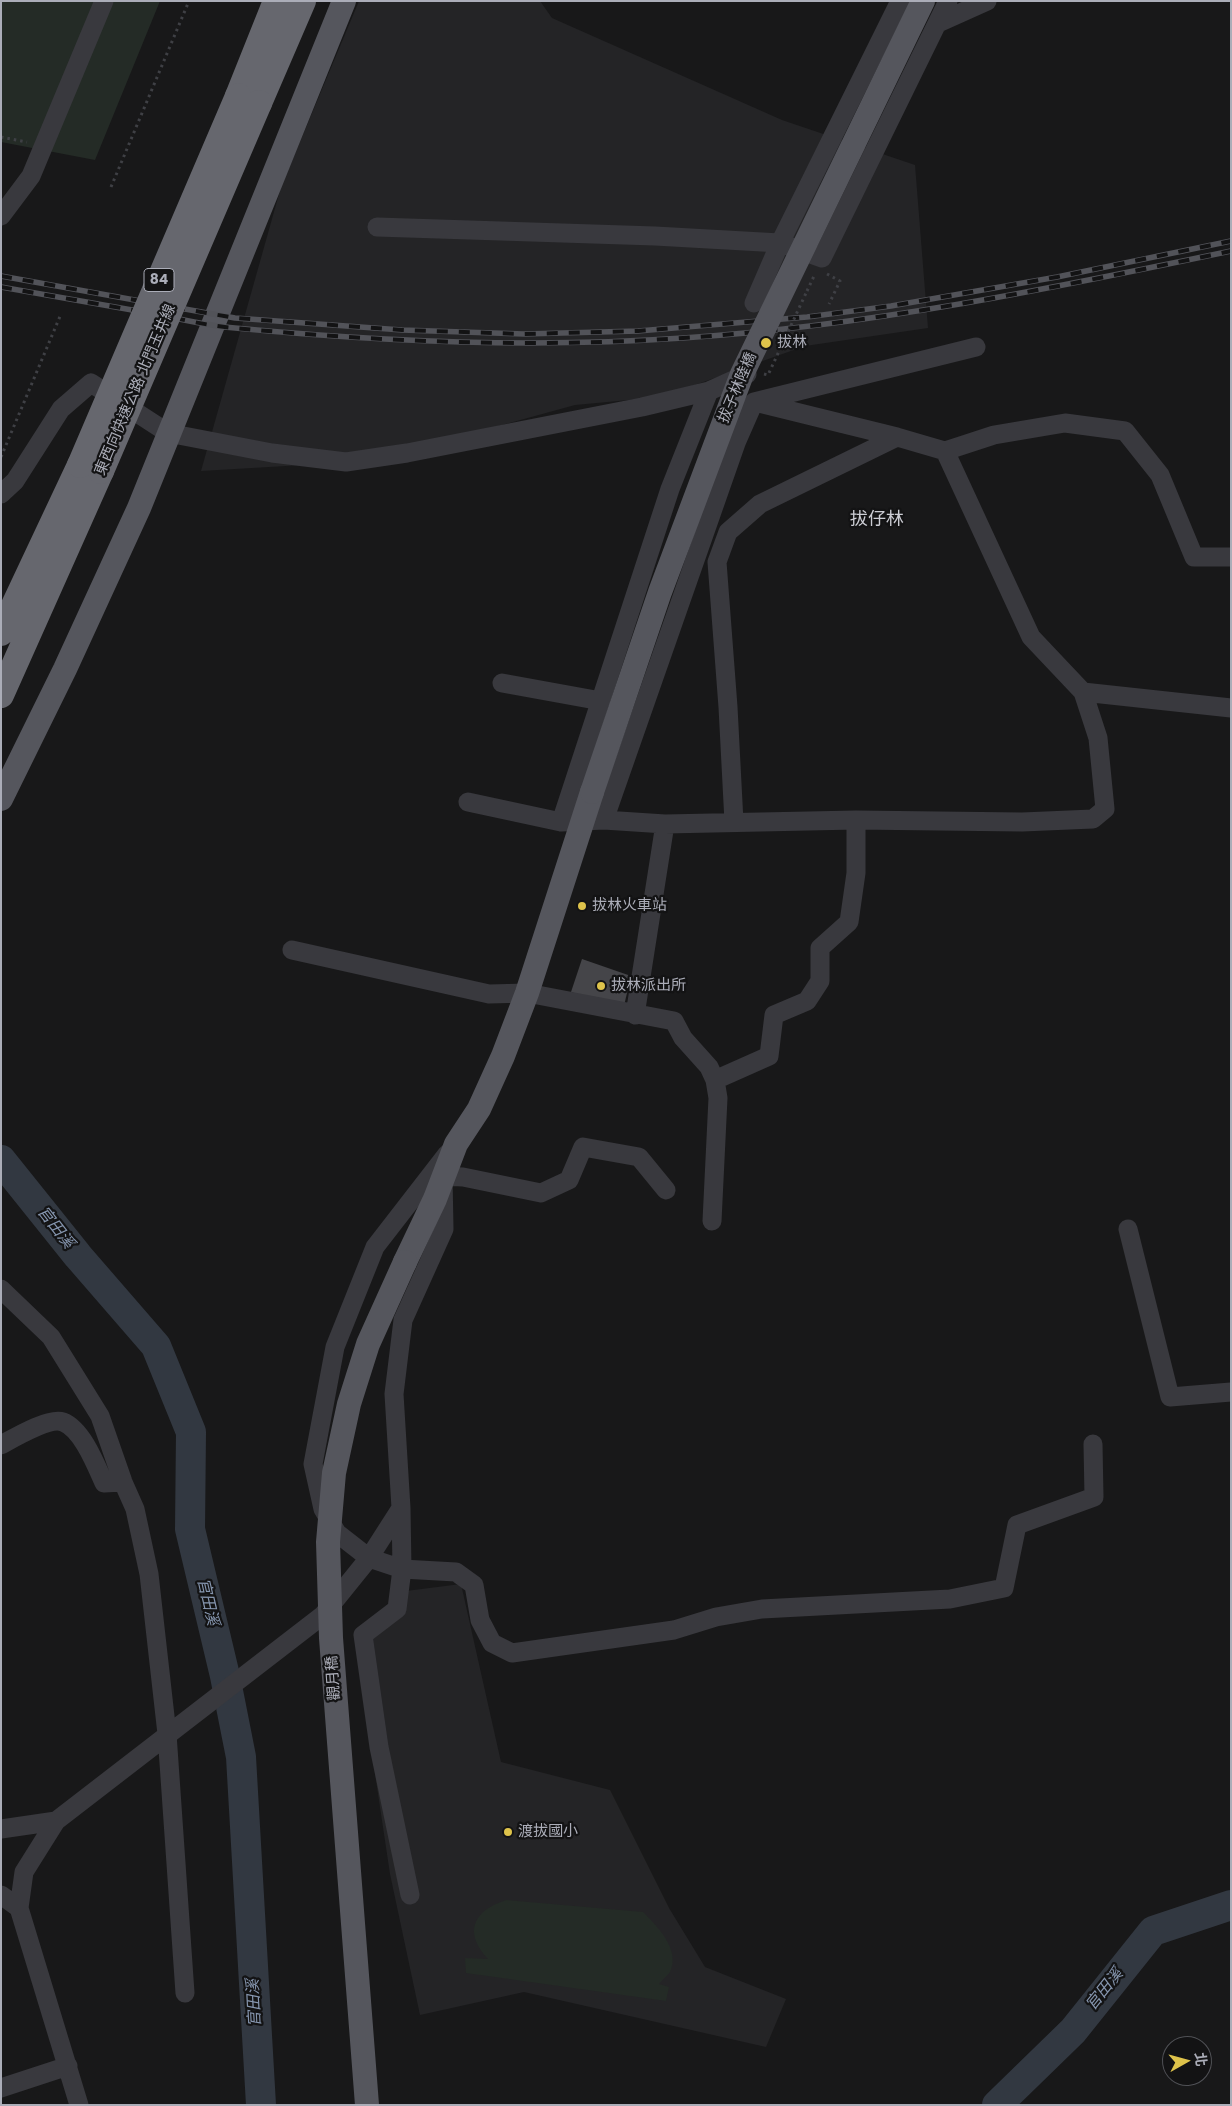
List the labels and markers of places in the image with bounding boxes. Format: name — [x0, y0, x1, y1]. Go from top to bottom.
place label: 拔林 — [777, 334, 807, 352]
marker: 拔林 — [759, 336, 773, 350]
place label: 拔林火車站 — [592, 897, 667, 915]
marker: 拔林火車站 — [576, 900, 588, 912]
place label: 拔林派出所 — [611, 977, 686, 995]
marker: 拔林派出所 — [595, 980, 607, 992]
place label: 渡拔國小 — [518, 1823, 578, 1841]
marker: 渡拔國小 — [502, 1826, 514, 1838]

